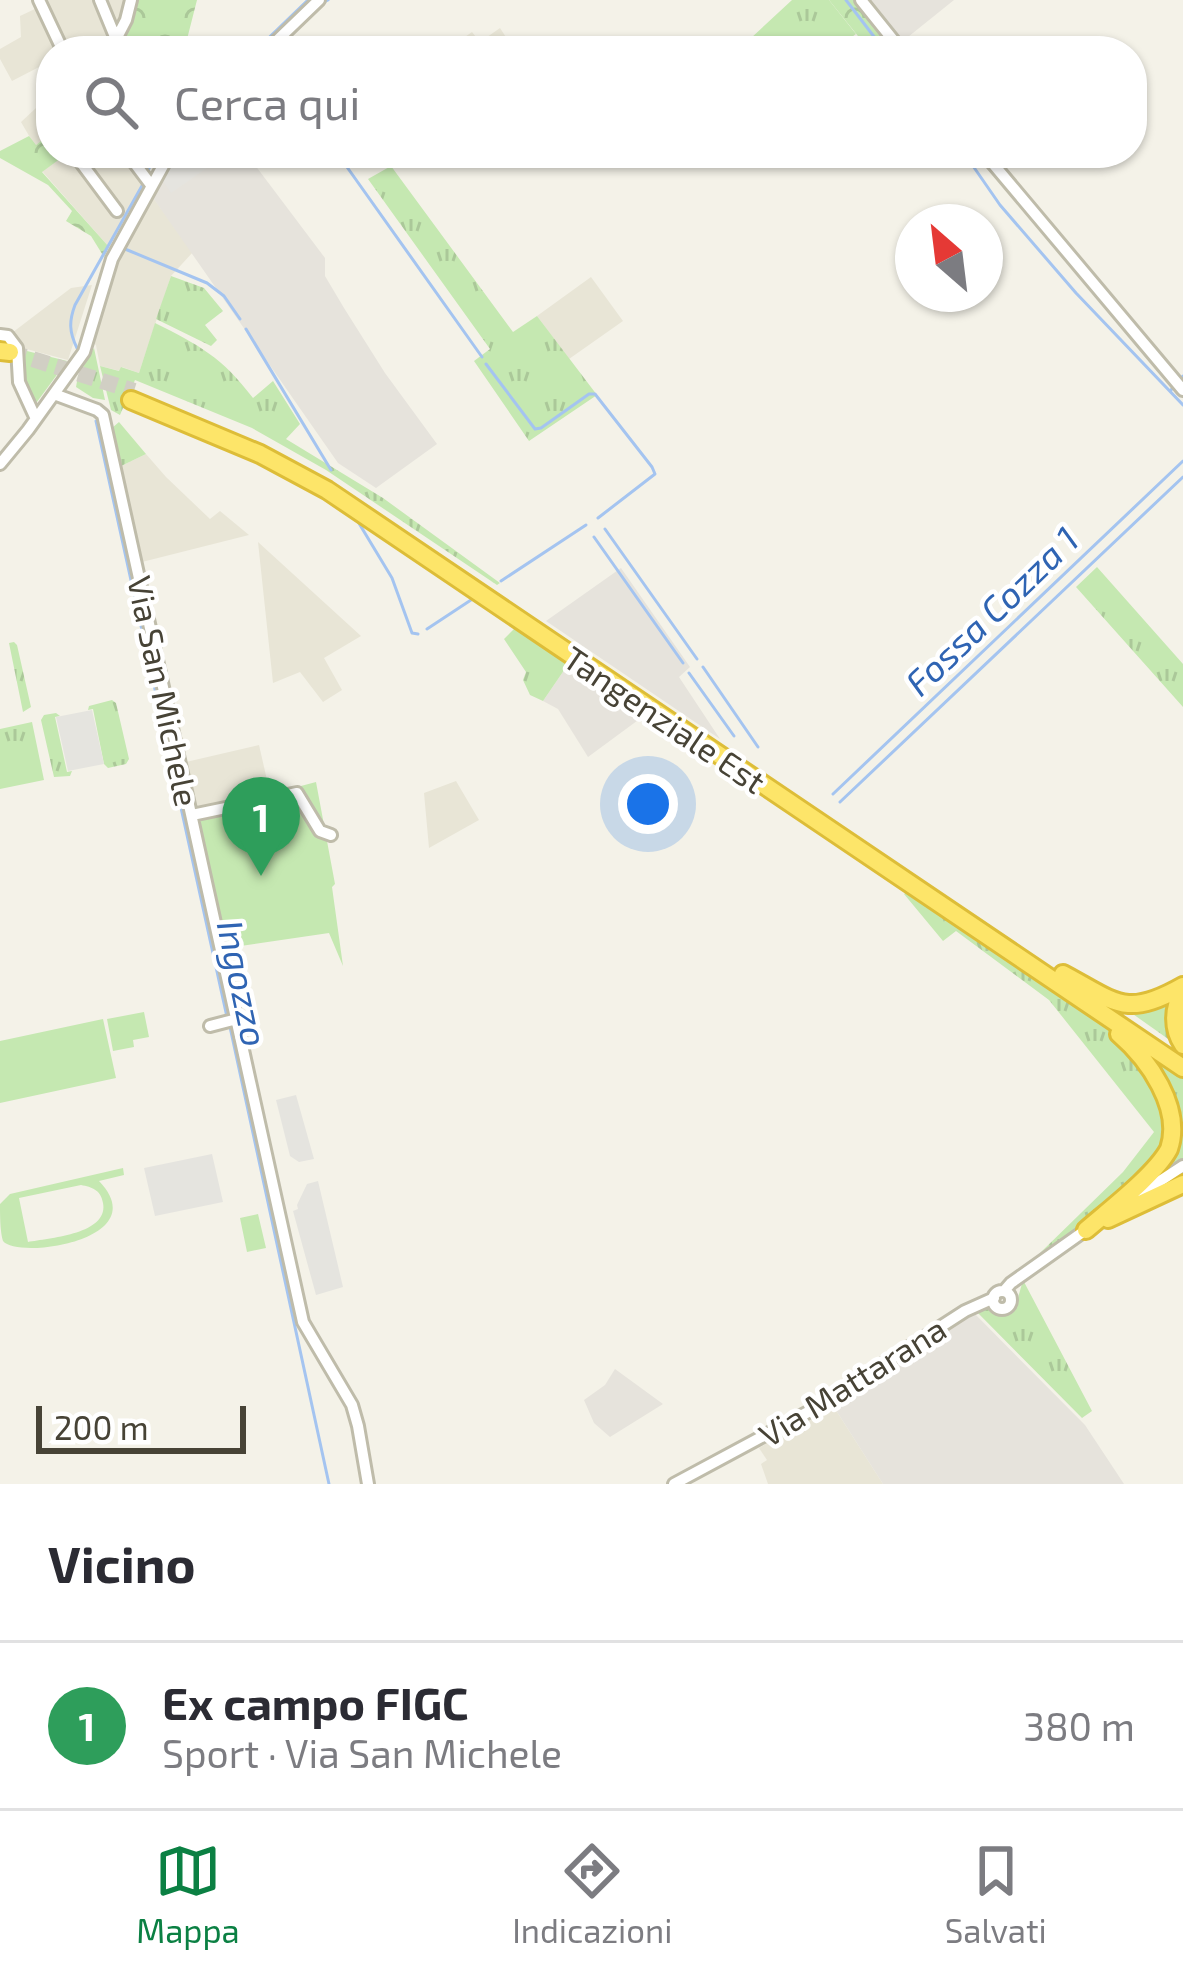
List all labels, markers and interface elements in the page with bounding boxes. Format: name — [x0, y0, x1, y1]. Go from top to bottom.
search box — [36, 36, 1147, 168]
icon: search — [78, 69, 144, 135]
text: Cerca qui — [174, 75, 360, 129]
north arrow — [895, 204, 1003, 312]
water label: Fossa Cozza 1 — [896, 517, 1086, 703]
street label: Via San Michele — [120, 572, 208, 810]
street label: Tangenziale Est — [557, 637, 773, 801]
your location — [618, 774, 678, 834]
pin: 1 — [222, 777, 300, 876]
water label: Ingozzo — [210, 916, 278, 1050]
street label: Via Mattarana — [751, 1308, 953, 1454]
scale bar — [36, 1400, 246, 1453]
text: 200 m — [54, 1407, 149, 1447]
text: Vicino — [48, 1532, 196, 1593]
text: Ex campo FIGC — [162, 1675, 469, 1729]
text: 1 — [79, 1702, 95, 1749]
text: 380 m — [1023, 1702, 1135, 1749]
text: Sport · Via San Michele — [162, 1729, 562, 1776]
tab: Mappa — [136, 1838, 240, 1950]
tab: Indicazioni — [512, 1838, 672, 1950]
tab: Salvati — [945, 1838, 1047, 1950]

